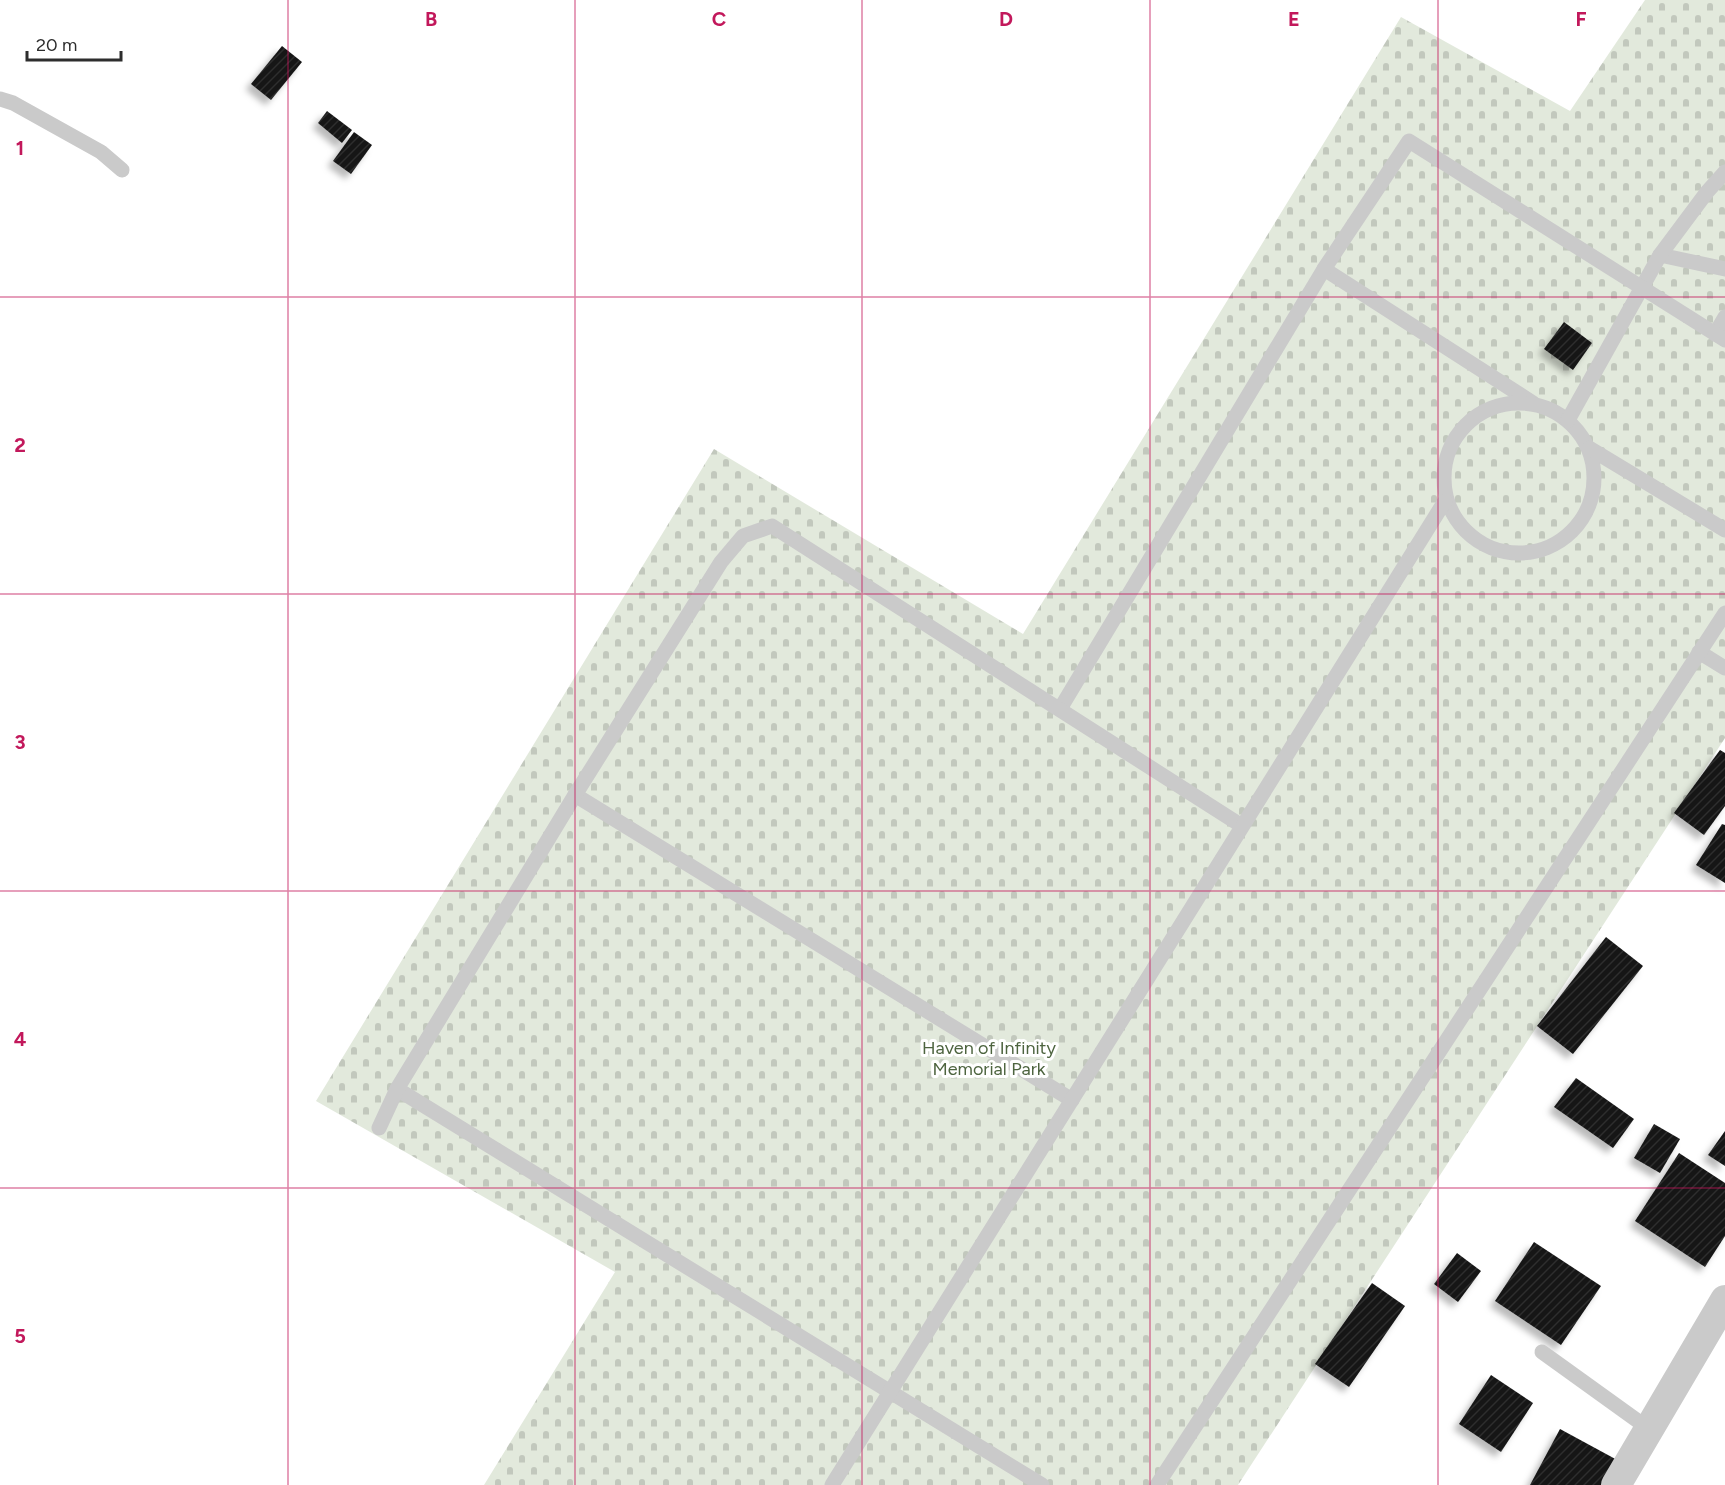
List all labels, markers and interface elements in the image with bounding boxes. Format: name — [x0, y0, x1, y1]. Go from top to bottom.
text: B — [425, 7, 437, 31]
text: C — [712, 7, 726, 31]
text: D — [999, 7, 1013, 31]
text: E — [1288, 7, 1300, 31]
text: F — [1575, 7, 1587, 31]
scale bar — [27, 24, 122, 62]
text: 20 m — [36, 34, 77, 56]
text: 1 — [16, 136, 24, 160]
text: 2 — [14, 433, 26, 457]
text: 3 — [14, 730, 26, 754]
text: 4 — [14, 1027, 27, 1051]
park label: Haven of Infinity Memorial Park — [922, 1037, 1056, 1080]
text: 5 — [14, 1324, 26, 1348]

